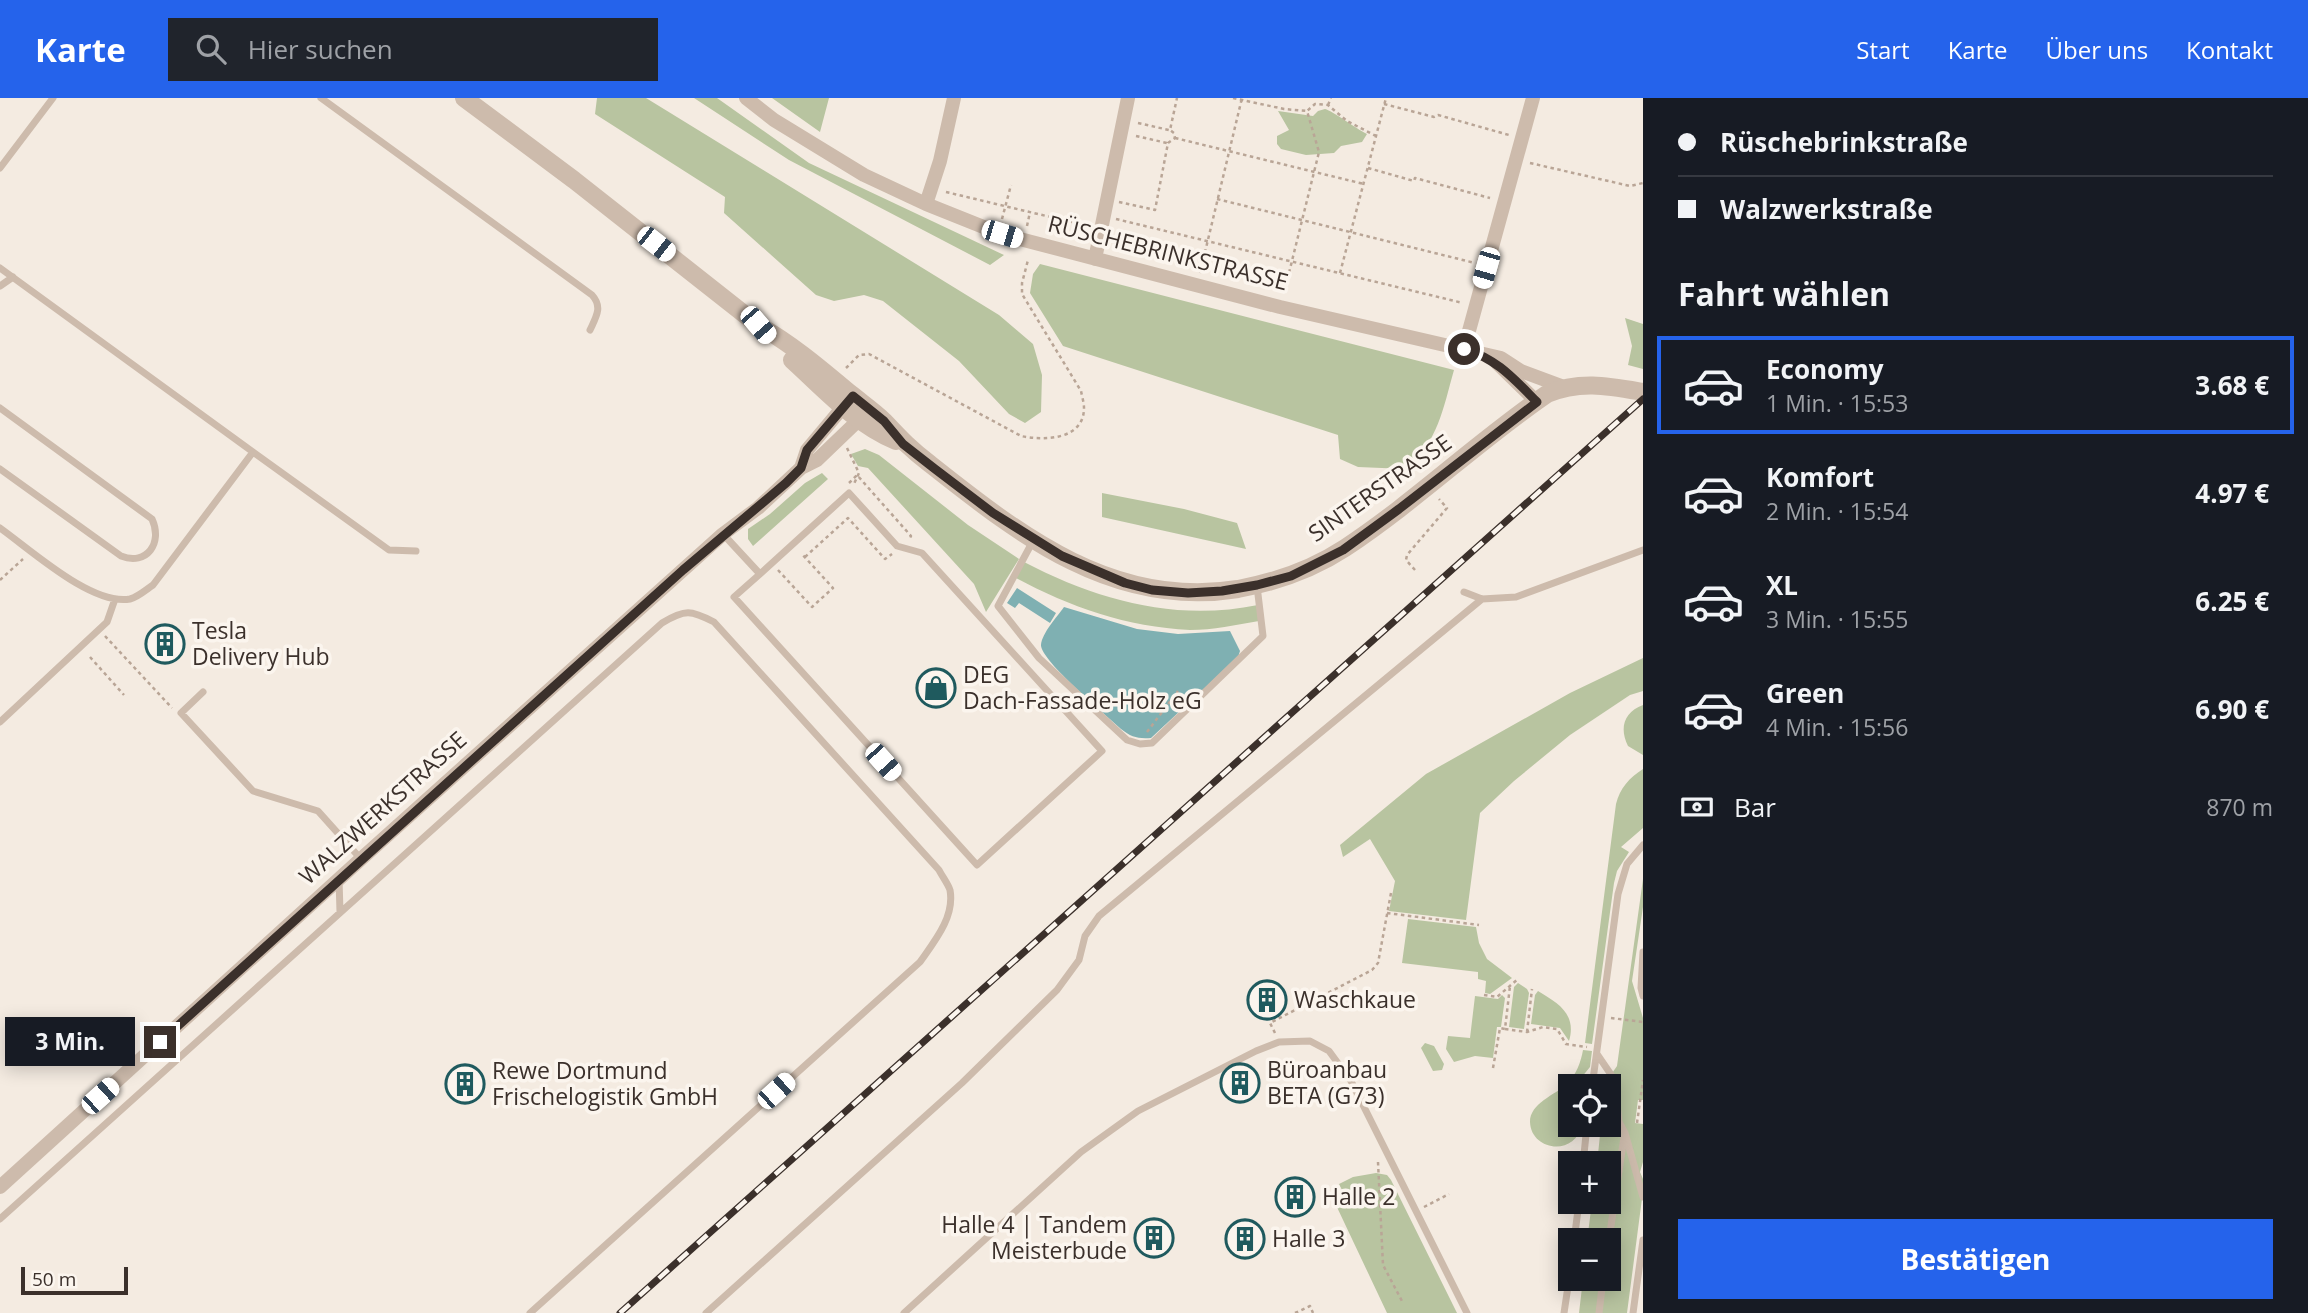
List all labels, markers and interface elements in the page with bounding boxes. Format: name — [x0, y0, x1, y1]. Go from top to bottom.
search box — [168, 18, 658, 81]
text: Karte — [35, 27, 126, 72]
icon: search — [192, 30, 230, 68]
text: Hier suchen — [248, 31, 393, 67]
text: Start — [1856, 33, 1910, 66]
text: Karte — [1948, 33, 2008, 66]
text: Über uns — [2046, 33, 2148, 66]
text: Kontakt — [2186, 33, 2273, 66]
text: Rüschebrinkstraße — [1720, 124, 1968, 160]
text: Walzwerkstraße — [1720, 191, 1933, 227]
street label: RÜSCHEBRINKSTRASSE — [1045, 207, 1292, 297]
car — [979, 218, 1026, 250]
car — [633, 223, 680, 265]
car — [1471, 245, 1502, 291]
text: Fahrt wählen — [1678, 272, 1890, 315]
car — [737, 302, 780, 348]
route start — [1448, 333, 1480, 365]
text: Economy — [1766, 351, 1884, 387]
icon: car — [1682, 354, 1745, 417]
text: 3.68 € — [2195, 367, 2269, 403]
text: 1 Min. · 15:53 — [1766, 387, 1908, 419]
street label: SINTERSTRASSE — [1301, 426, 1457, 548]
text: Komfort — [1766, 459, 1874, 495]
icon: car — [1682, 462, 1745, 525]
text: 4.97 € — [2195, 475, 2269, 511]
text: 2 Min. · 15:54 — [1766, 495, 1908, 527]
text: XL — [1766, 567, 1798, 603]
icon: car — [1682, 570, 1745, 633]
text: 6.25 € — [2195, 583, 2269, 619]
text: 3 Min. · 15:55 — [1766, 603, 1908, 635]
place label: Tesla Delivery Hub — [192, 614, 330, 672]
building icon: Tesla Delivery Hub — [144, 623, 186, 665]
place label: DEG Dach-Fassade-Holz eG — [963, 658, 1202, 716]
shop icon: DEG Dach-Fassade-Holz eG — [915, 667, 957, 709]
text: Green — [1766, 675, 1844, 711]
icon: car — [1682, 678, 1745, 741]
text: 6.90 € — [2195, 691, 2269, 727]
text: 4 Min. · 15:56 — [1766, 711, 1908, 743]
street label: WALZWERKSTRASSE — [292, 723, 473, 891]
car — [862, 739, 905, 785]
icon: cash — [1678, 788, 1716, 826]
text: Bar — [1734, 789, 1776, 825]
text: 870 m — [2206, 791, 2273, 823]
building icon: Waschkaue — [1246, 979, 1288, 1021]
place label: Waschkaue — [1294, 983, 1416, 1015]
callout: 3 Min. — [6, 1018, 136, 1066]
text: 3 Min. — [35, 1025, 105, 1057]
route end — [144, 1026, 176, 1058]
place label: Büroanbau BETA (G73) — [1267, 1053, 1387, 1111]
place label: Rewe Dortmund Frischelogistik GmbH — [492, 1054, 718, 1112]
building icon: Büroanbau BETA (G73) — [1219, 1062, 1261, 1104]
building icon: Rewe Dortmund Frischelogistik GmbH — [444, 1063, 486, 1105]
car — [754, 1069, 799, 1113]
car — [78, 1074, 123, 1118]
map controls — [1558, 1074, 1621, 1291]
button: locate — [1558, 1074, 1621, 1137]
button: + — [1558, 1151, 1621, 1214]
building icon: Halle 2 — [1274, 1176, 1316, 1218]
place label: Halle 2 — [1322, 1180, 1395, 1212]
place label: Halle 4 | Tandem Meisterbude — [941, 1208, 1127, 1266]
building icon: Halle 4 | Tandem Meisterbude — [1133, 1217, 1175, 1259]
building icon: Halle 3 — [1224, 1218, 1266, 1260]
button: Bestätigen — [1678, 1219, 2273, 1299]
place label: Halle 3 — [1272, 1222, 1345, 1254]
button: − — [1558, 1228, 1621, 1291]
scale bar — [21, 1264, 128, 1296]
text: 50 m — [32, 1266, 76, 1292]

